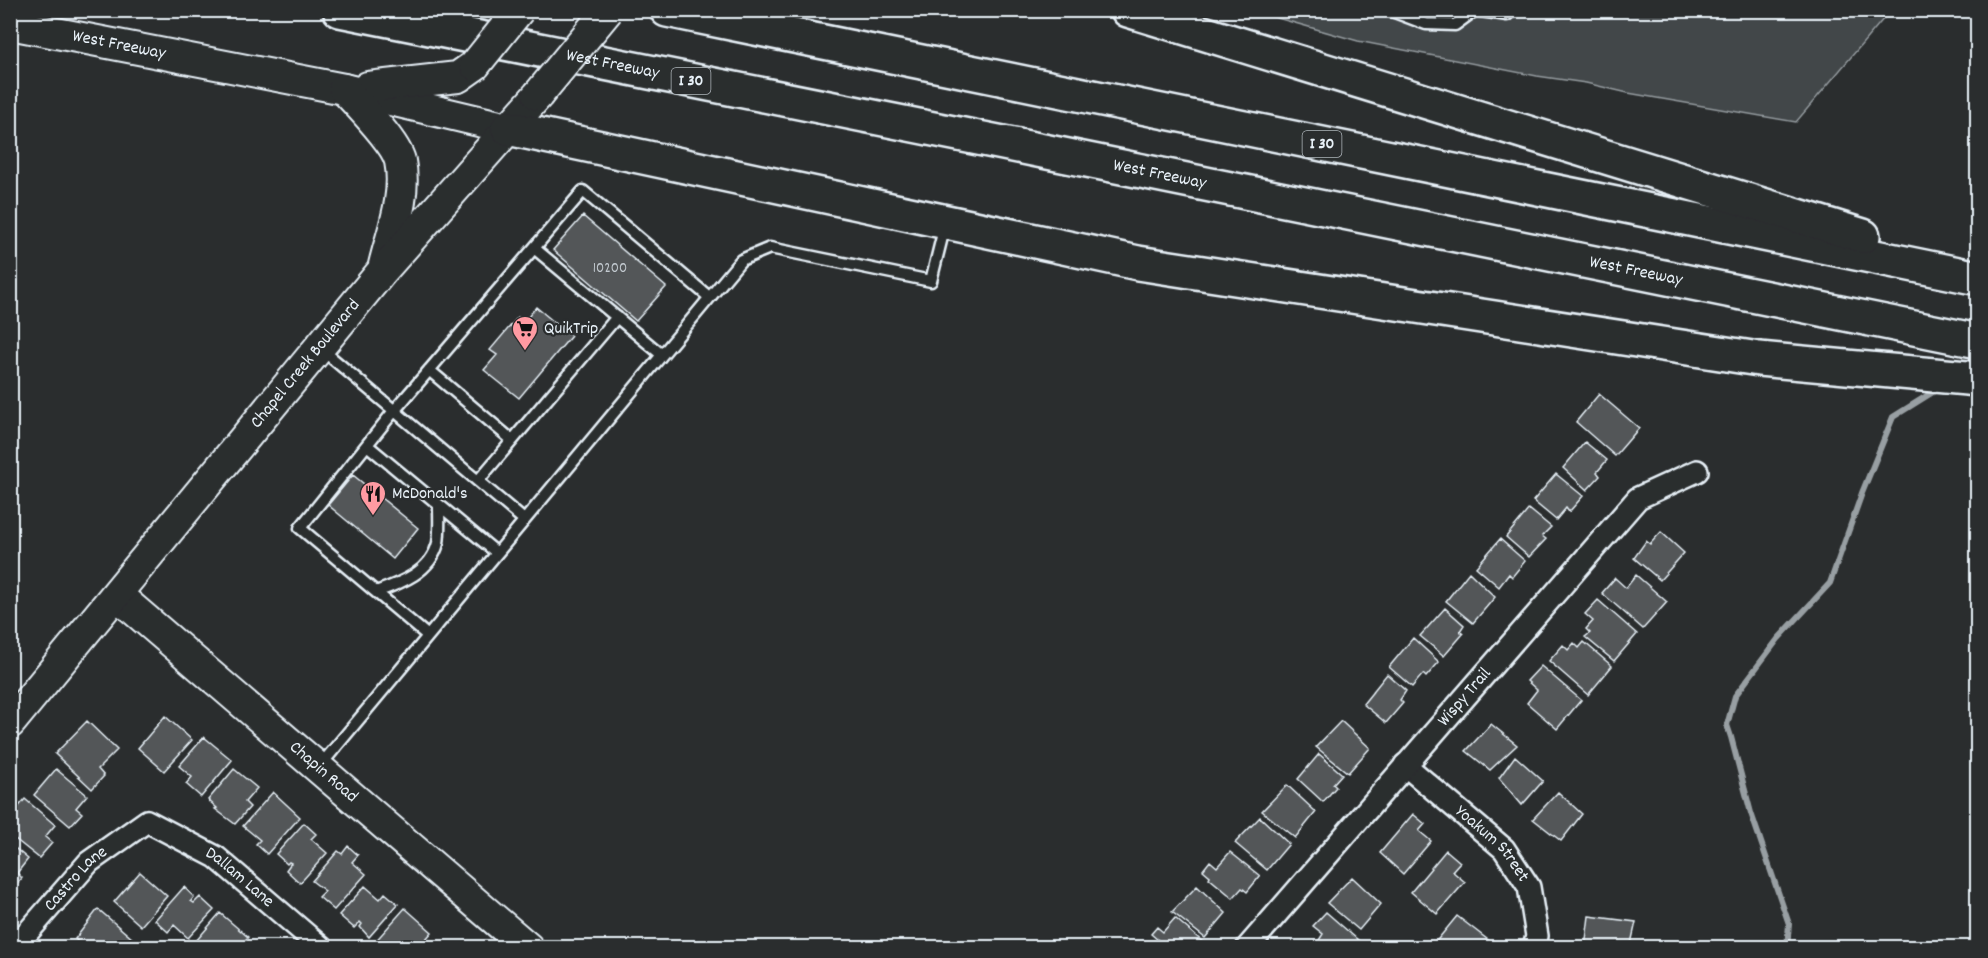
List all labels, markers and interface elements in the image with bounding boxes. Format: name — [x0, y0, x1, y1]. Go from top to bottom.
street label: West Freeway — [70, 24, 168, 67]
street label: West Freeway — [564, 43, 662, 86]
road number: I 30 — [672, 68, 710, 94]
road number: I 30 — [1302, 131, 1342, 157]
street label: West Freeway — [1111, 153, 1209, 196]
street label: West Freeway — [1587, 250, 1685, 293]
house number: 10200 — [593, 258, 627, 280]
street label: Chapel Creek Boulevard — [245, 294, 366, 434]
supermarket icon: QuikTrip — [510, 314, 540, 352]
place label: QuikTrip — [544, 317, 598, 342]
restaurant icon: McDonald's — [358, 479, 388, 517]
place label: McDonald's — [392, 482, 468, 507]
street label: Wispy Trail — [1432, 662, 1498, 732]
street label: Chapin Road — [284, 736, 363, 809]
street label: Yoakum Street — [1449, 800, 1535, 887]
street label: Castro Lane — [39, 840, 113, 917]
street label: Dallam Lane — [201, 841, 279, 914]

